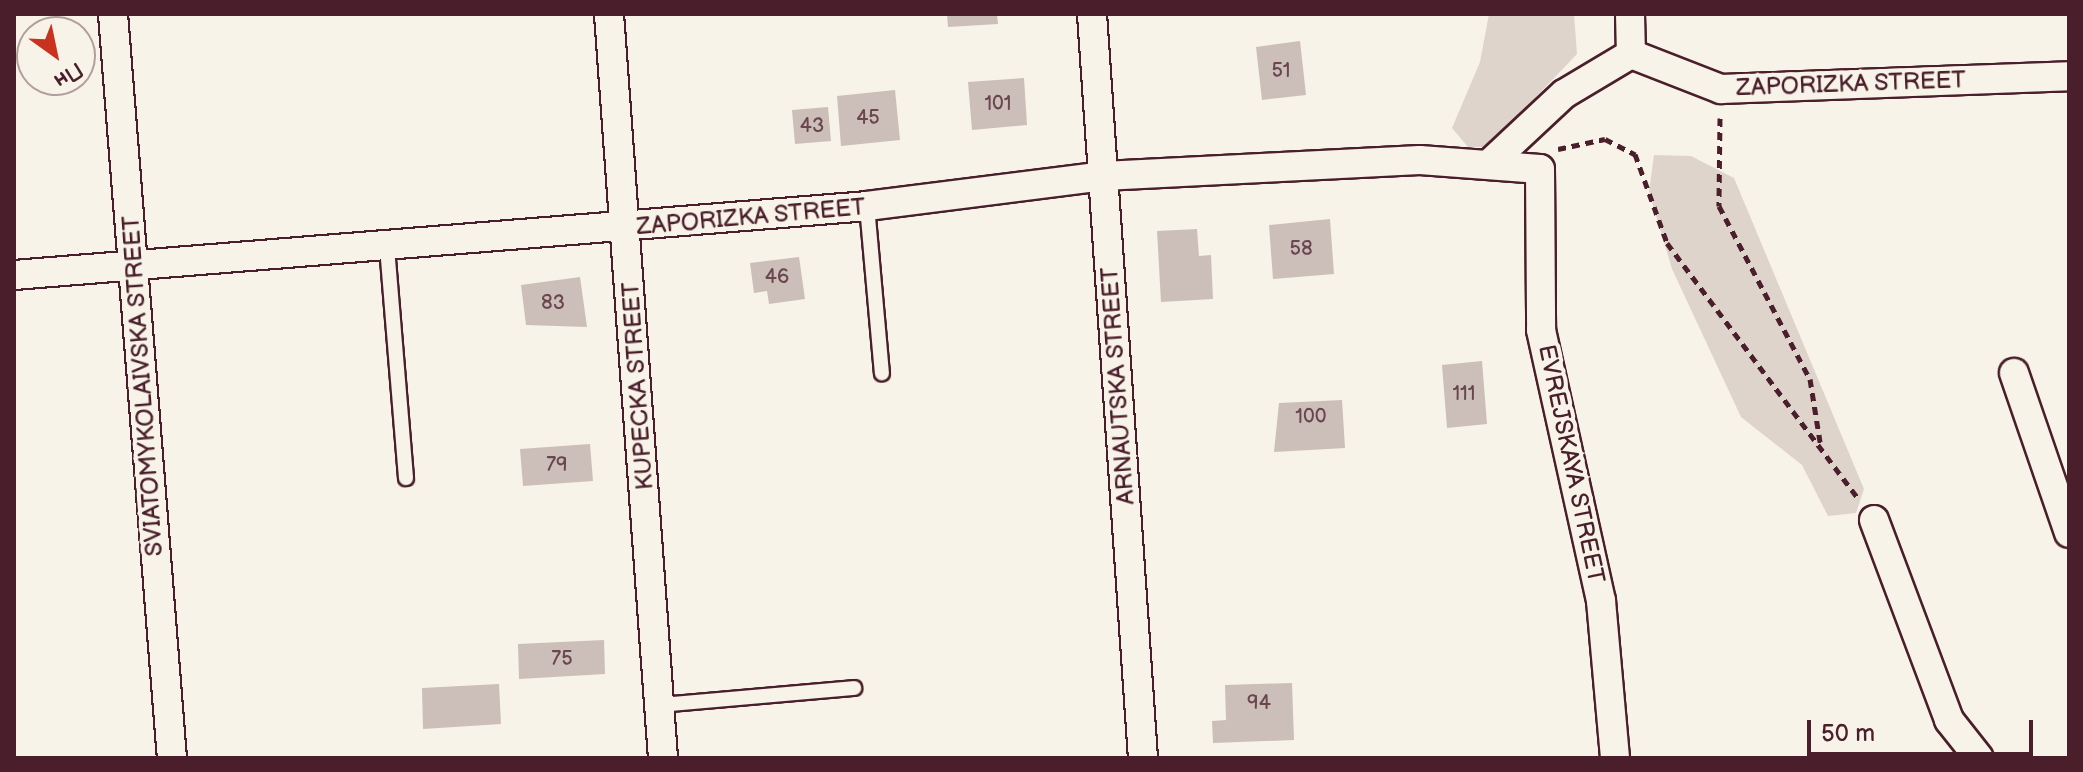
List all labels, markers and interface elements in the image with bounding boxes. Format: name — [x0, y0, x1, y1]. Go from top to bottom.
north arrow — [16, 16, 96, 96]
text: Пн — [49, 56, 88, 94]
house number: 51 — [1271, 59, 1291, 83]
street label: ZAPORIZKA STREET — [1735, 66, 1967, 102]
house number: 101 — [984, 92, 1012, 116]
house number: 45 — [856, 106, 880, 130]
house number: 43 — [800, 114, 824, 138]
street label: ZAPORIZKA STREET — [635, 193, 867, 241]
street label: SVIATOMYKOLAIVSKA STREET — [117, 214, 169, 558]
house number: 58 — [1289, 237, 1313, 261]
house number: 46 — [765, 265, 789, 289]
street label: ARNAUTSKA STREET — [1095, 266, 1141, 506]
street label: KUPECKA STREET — [616, 281, 660, 491]
house number: 83 — [541, 291, 565, 315]
street label: EVREJSKAYA STREET — [1532, 342, 1610, 586]
house number: 111 — [1452, 382, 1476, 406]
house number: 100 — [1295, 405, 1327, 429]
house number: 79 — [546, 453, 568, 477]
house number: 75 — [551, 647, 573, 671]
house number: 94 — [1247, 691, 1271, 715]
scale bar — [1811, 704, 2037, 754]
text: 50 m — [1821, 719, 1875, 748]

